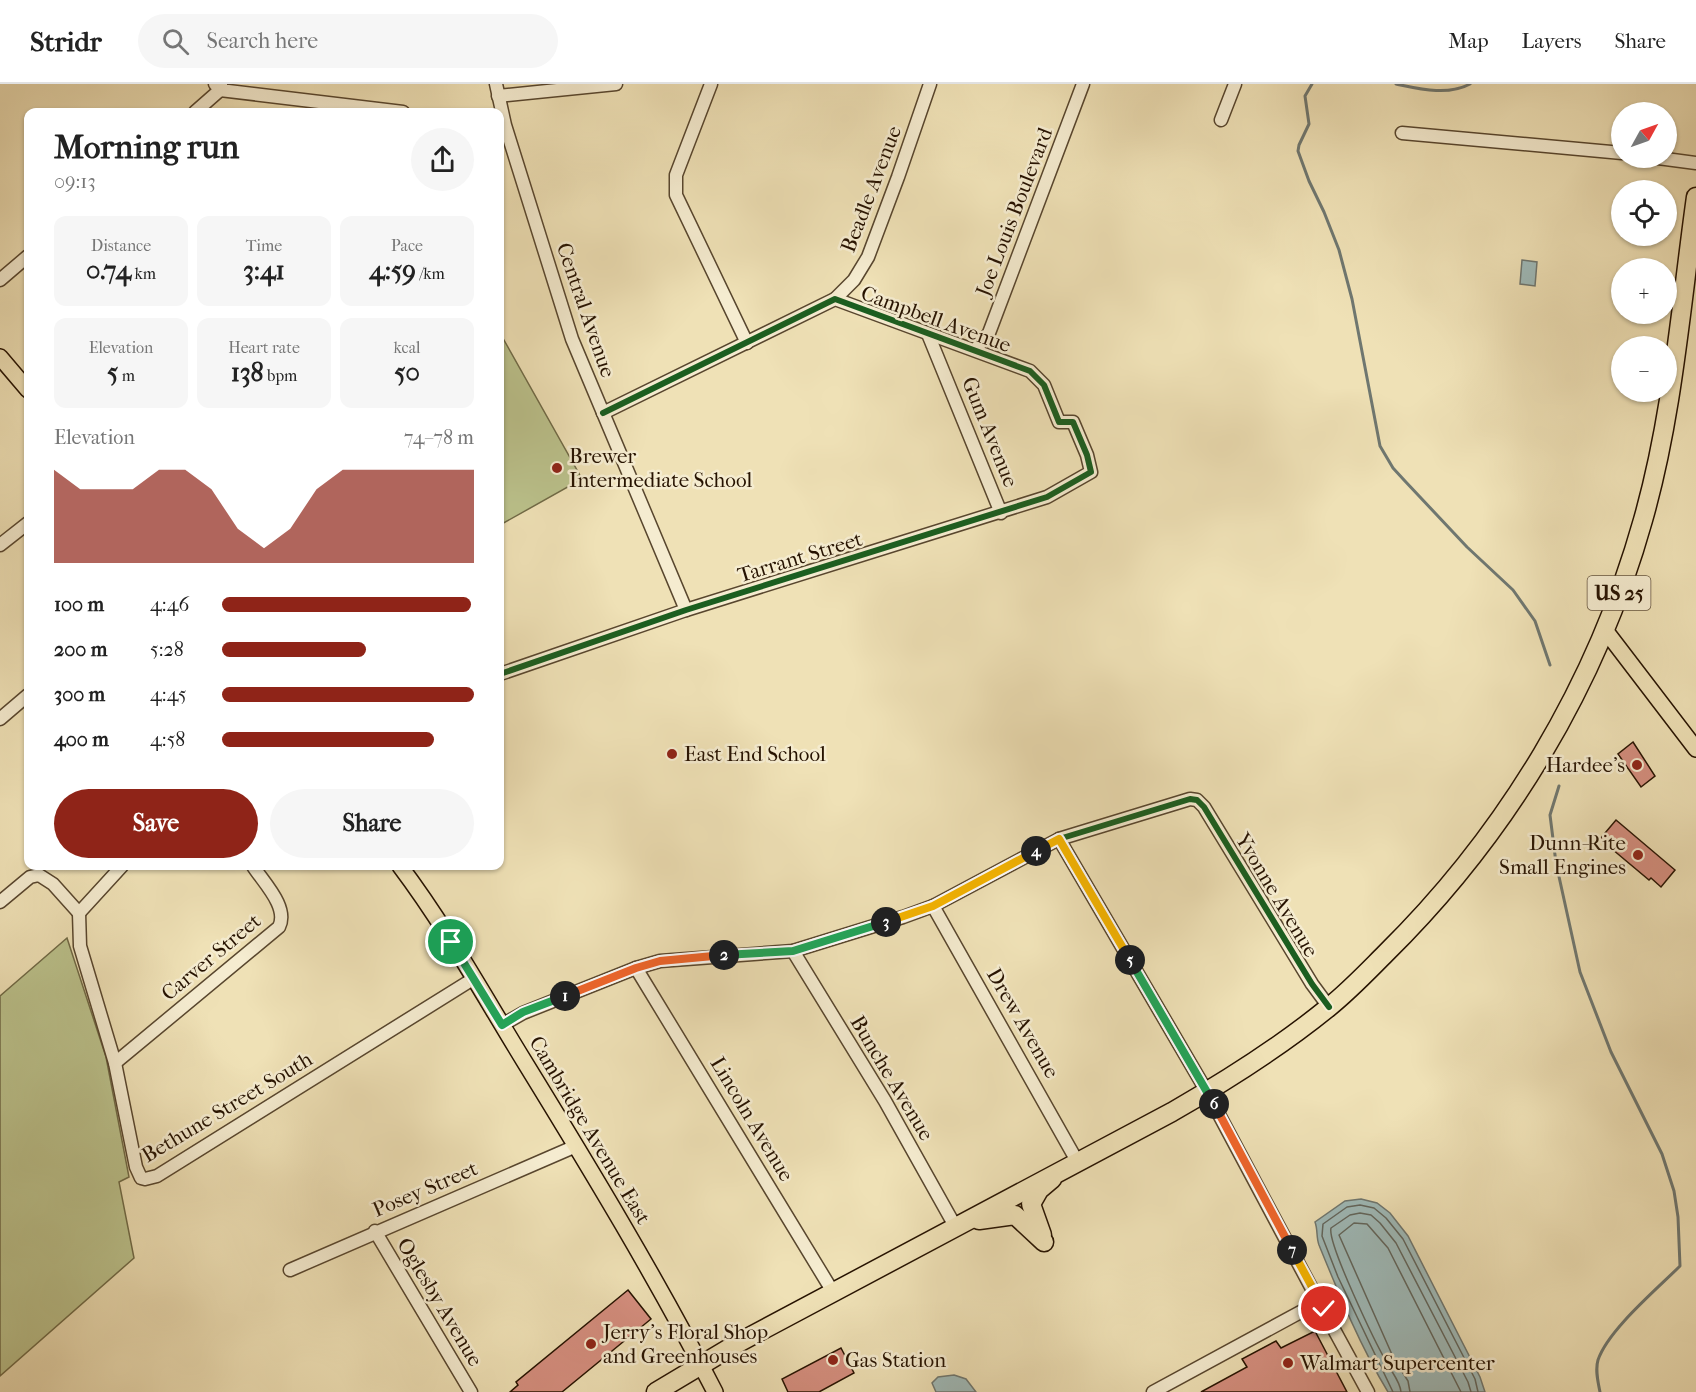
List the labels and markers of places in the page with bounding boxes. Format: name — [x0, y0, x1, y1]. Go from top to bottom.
place label: Brewer Intermediate School — [569, 444, 752, 492]
marker: Brewer Intermediate School — [550, 461, 564, 475]
place label: East End School — [684, 742, 826, 766]
marker: East End School — [665, 747, 679, 761]
place label: Hardee's — [1546, 753, 1625, 777]
marker: Hardee's — [1630, 758, 1644, 772]
place label: Dunn-Rite Small Engines — [1499, 831, 1626, 879]
pin: 4 — [1021, 836, 1051, 866]
marker: Dunn-Rite Small Engines — [1631, 848, 1645, 862]
pin: 3 — [871, 907, 901, 937]
pin — [425, 916, 476, 967]
pin: 2 — [709, 940, 739, 970]
pin: 5 — [1115, 945, 1145, 975]
pin: 1 — [550, 981, 580, 1011]
pin: 6 — [1199, 1089, 1229, 1119]
pin: 7 — [1277, 1235, 1307, 1265]
pin — [1298, 1283, 1349, 1334]
place label: Jerry's Floral Shop and Greenhouses — [601, 1320, 768, 1368]
marker: Jerry's Floral Shop and Greenhouses — [584, 1337, 598, 1351]
place label: Gas Station — [845, 1348, 946, 1372]
place label: Walmart Supercenter — [1299, 1351, 1495, 1375]
marker: Gas Station — [826, 1353, 840, 1367]
marker: Walmart Supercenter — [1281, 1356, 1295, 1370]

